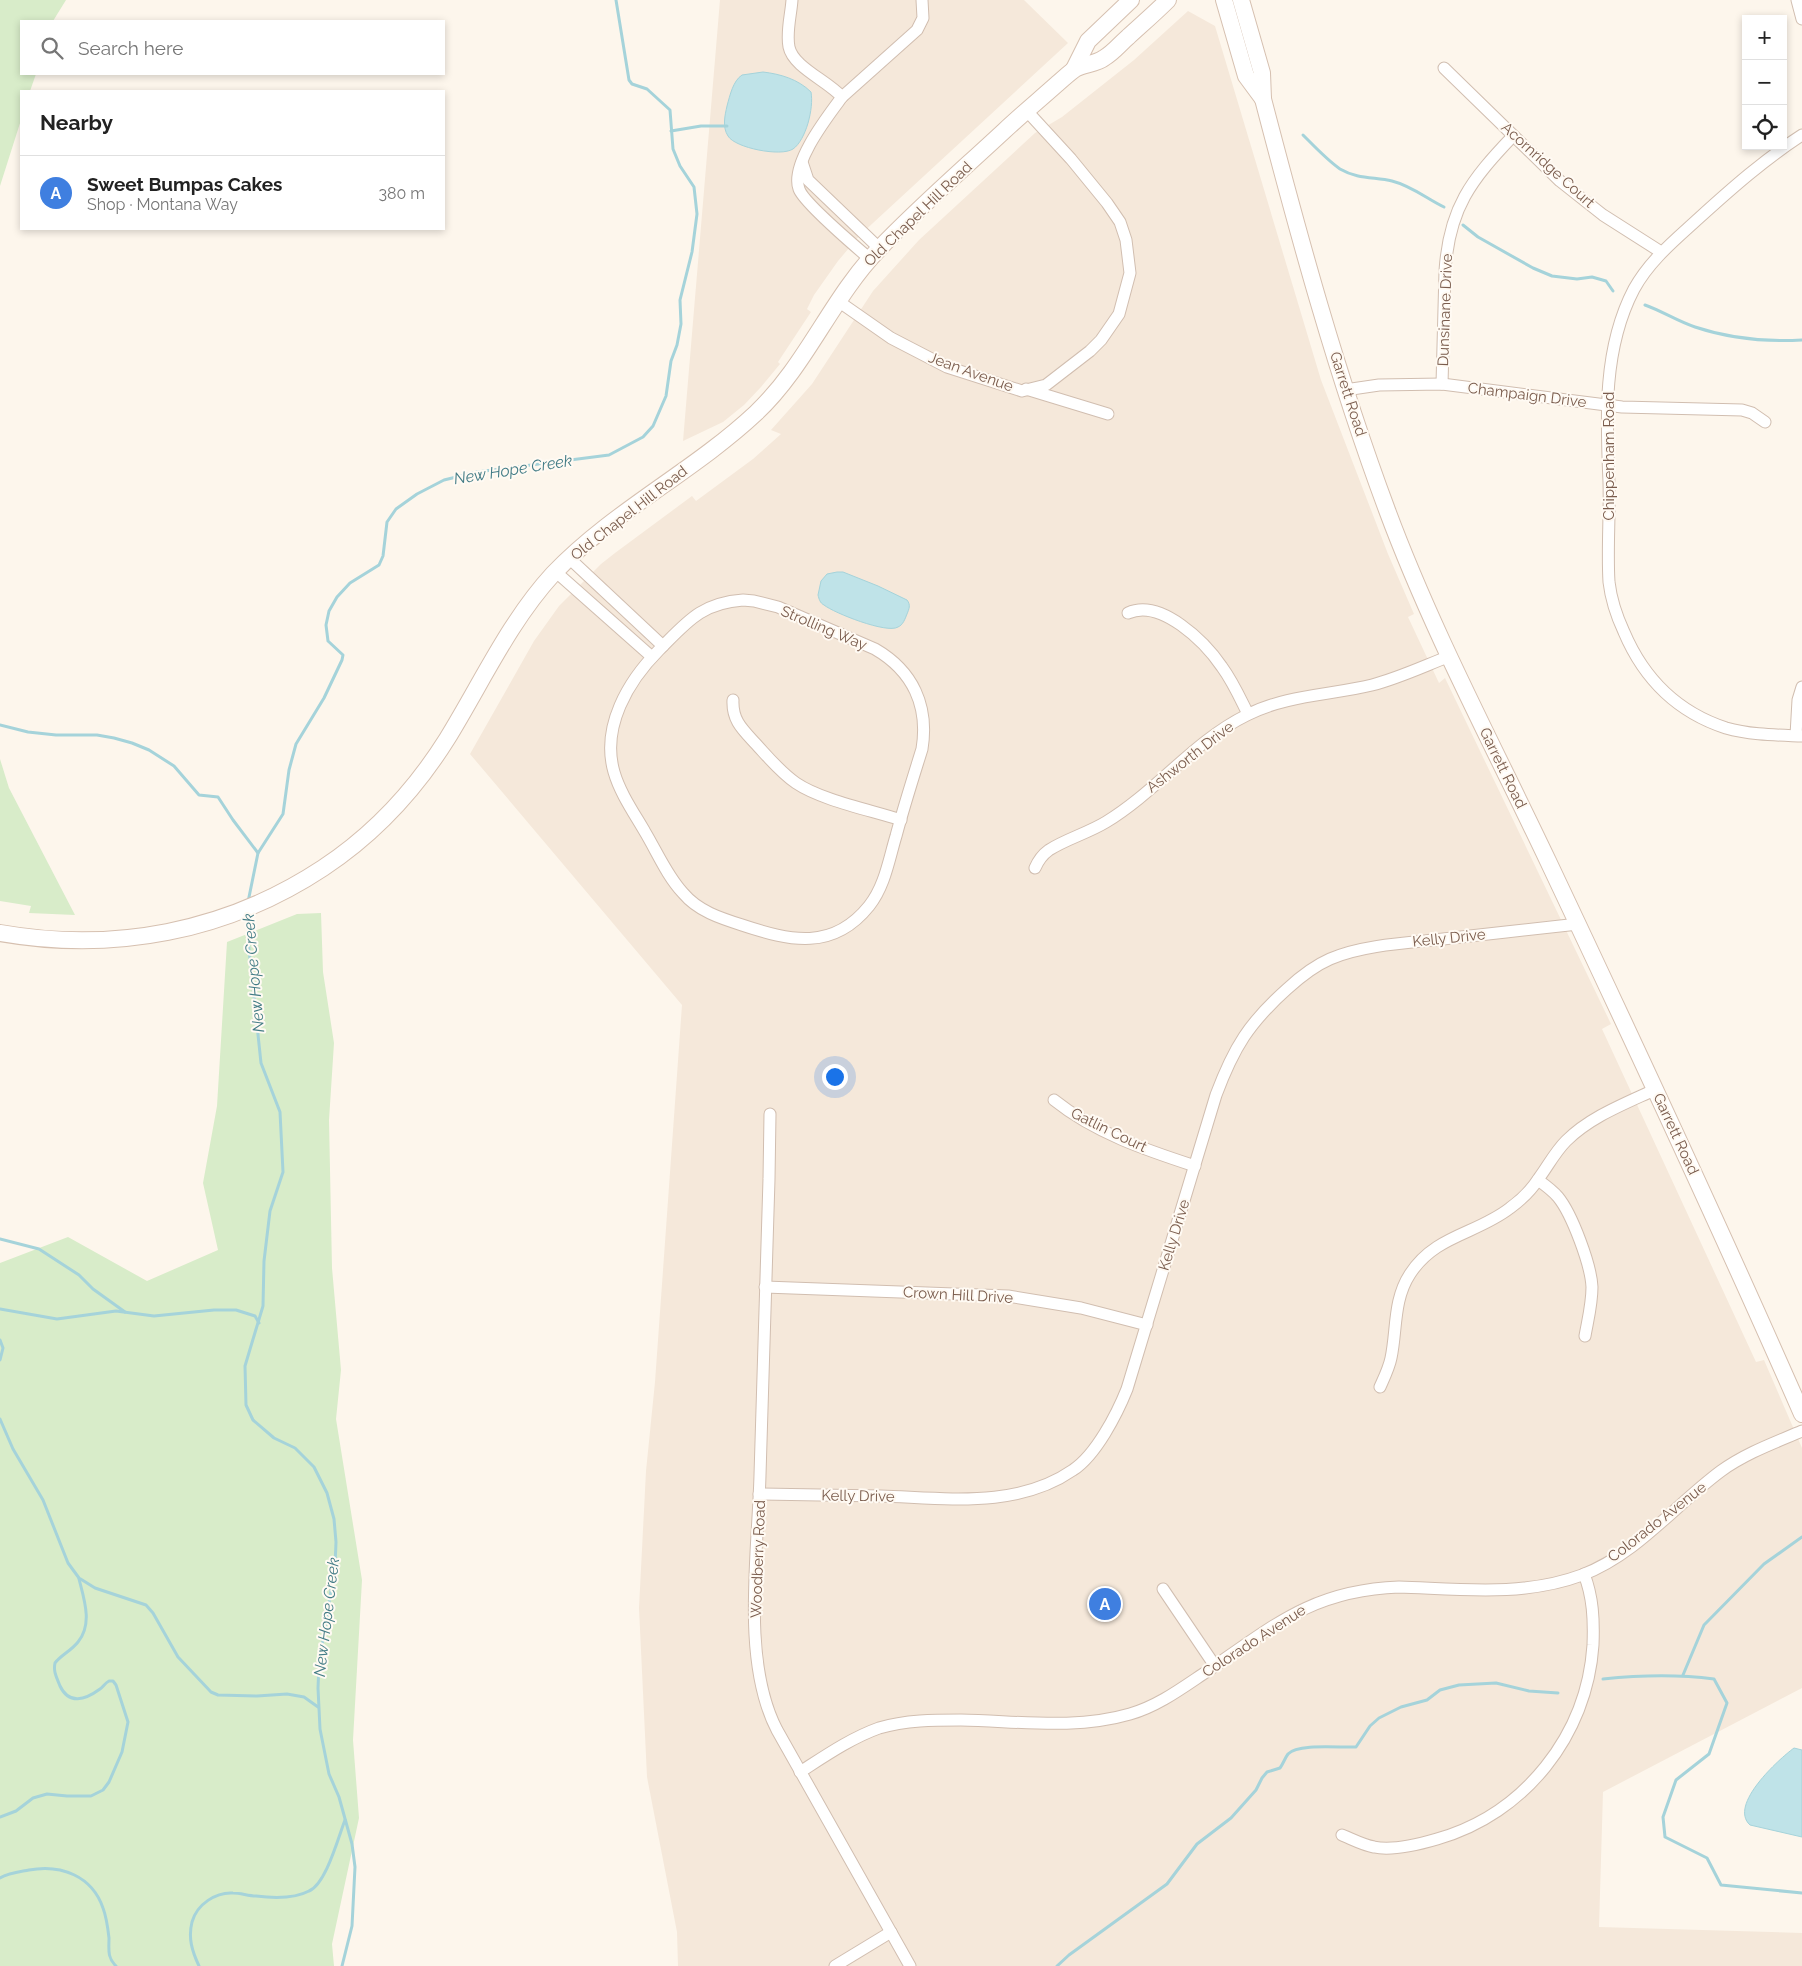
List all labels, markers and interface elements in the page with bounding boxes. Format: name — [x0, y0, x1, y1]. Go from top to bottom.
map controls — [1742, 15, 1787, 150]
button: + — [1742, 15, 1787, 60]
search box — [20, 20, 445, 75]
icon: search — [38, 34, 66, 62]
text: Search here — [78, 37, 184, 59]
button: − — [1742, 60, 1787, 105]
button: locate — [1742, 105, 1787, 150]
text: Nearby — [40, 110, 113, 135]
street label: Acornridge Court — [1498, 118, 1598, 212]
street label: Old Chapel Hill Road — [860, 158, 976, 270]
text: Sweet Bumpas Cakes — [87, 173, 282, 195]
text: A — [51, 184, 61, 203]
text: 380 m — [378, 184, 425, 203]
text: Shop · Montana Way — [87, 195, 238, 214]
street label: Dunsinane Drive — [1434, 253, 1456, 367]
street label: Jean Avenue — [926, 348, 1016, 396]
street label: Garrett Road — [1326, 349, 1370, 439]
street label: Champaign Drive — [1467, 379, 1588, 411]
street label: Chippenham Road — [1600, 392, 1618, 520]
water label: New Hope Creek — [452, 451, 574, 488]
street label: Old Chapel Hill Road — [567, 462, 691, 564]
street label: Strolling Way — [778, 602, 870, 654]
street label: Ashworth Drive — [1143, 717, 1237, 797]
street label: Garrett Road — [1476, 725, 1530, 811]
water label: New Hope Creek — [239, 912, 268, 1033]
street label: Kelly Drive — [1412, 925, 1487, 951]
your location — [822, 1064, 848, 1090]
street label: Garrett Road — [1649, 1090, 1703, 1178]
street label: Gatlin Court — [1068, 1104, 1150, 1156]
street label: Kelly Drive — [1155, 1197, 1193, 1273]
street label: Crown Hill Drive — [902, 1283, 1014, 1307]
street label: Colorado Avenue — [1604, 1478, 1710, 1566]
street label: Kelly Drive — [821, 1486, 895, 1506]
street label: Woodberry Road — [747, 1500, 769, 1618]
water label: New Hope Creek — [310, 1556, 343, 1678]
pin: A — [1089, 1585, 1121, 1623]
street label: Colorado Avenue — [1199, 1601, 1309, 1681]

